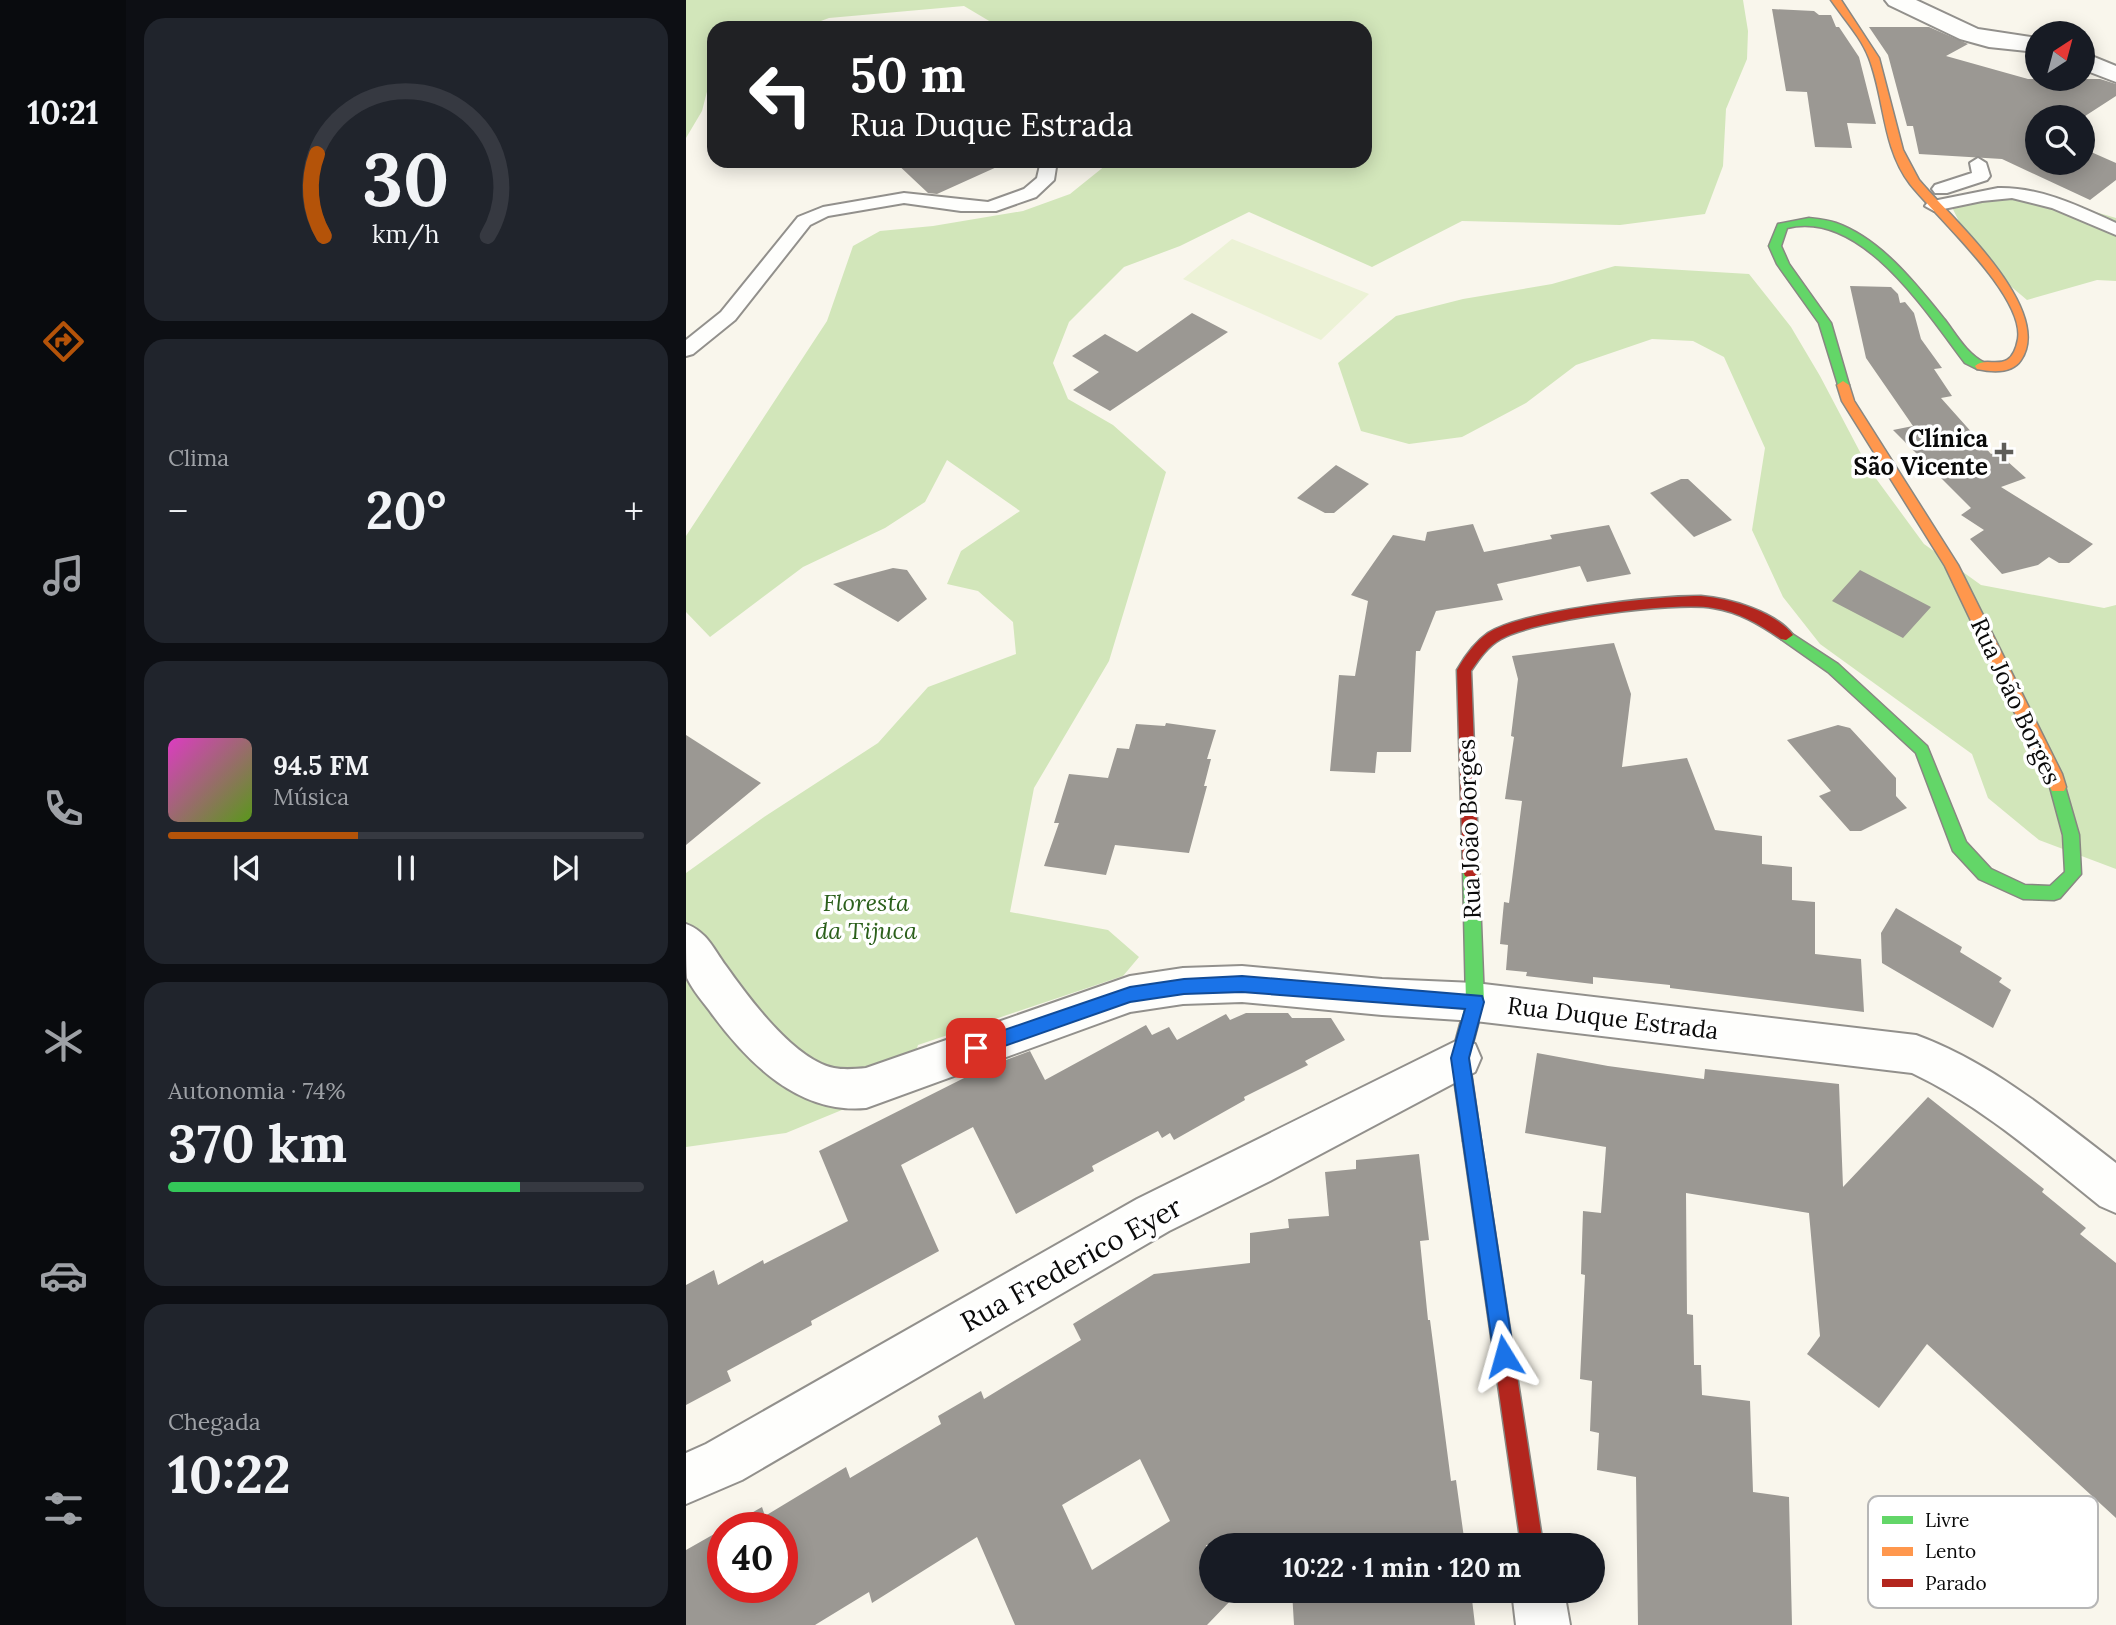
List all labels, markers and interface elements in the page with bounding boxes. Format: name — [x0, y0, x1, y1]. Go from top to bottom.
north arrow — [2025, 21, 2095, 91]
map controls — [2025, 21, 2095, 175]
text: 50 m — [850, 43, 966, 105]
icon: left — [735, 49, 826, 140]
text: 10:21 — [27, 92, 99, 133]
text: Rua Duque Estrada — [850, 104, 1133, 145]
button: search — [2025, 105, 2095, 175]
text: 30 — [362, 133, 450, 226]
text: km/h — [372, 218, 440, 250]
icon: directions — [39, 317, 88, 366]
place label: Clínica São Vicente — [1854, 423, 1988, 482]
marker: Clínica São Vicente — [1994, 442, 2014, 462]
text: Clima — [168, 443, 229, 472]
text: 20° — [366, 477, 446, 543]
text: − — [168, 487, 188, 535]
text: + — [624, 487, 644, 535]
icon: music — [39, 551, 88, 600]
street label: Rua João Borges — [1964, 613, 2068, 789]
street label: Rua João Borges — [1450, 738, 1488, 920]
text: 94.5 FM — [273, 749, 369, 782]
text: Música — [273, 782, 349, 811]
icon: phone — [39, 784, 88, 833]
icon: previous — [228, 849, 266, 887]
icon: pause — [387, 849, 425, 887]
icon: next — [546, 849, 584, 887]
park label: Floresta da Tijuca — [815, 887, 918, 946]
street label: Rua Duque Estrada — [1506, 990, 1720, 1046]
icon: climate — [39, 1017, 88, 1066]
pin — [946, 1018, 1006, 1078]
icon: arrive — [957, 1029, 995, 1067]
text: Autonomia · 74% — [168, 1076, 345, 1105]
text: 370 km — [168, 1110, 347, 1176]
street label: Rua Frederico Eyer — [954, 1188, 1188, 1340]
icon: car — [39, 1251, 88, 1300]
position arrow — [1467, 1319, 1541, 1393]
text: Chegada — [168, 1407, 261, 1436]
text: 10:22 — [168, 1441, 291, 1507]
icon: filters — [39, 1484, 88, 1533]
legend — [1868, 1496, 2098, 1608]
text: Livre — [1925, 1508, 1969, 1532]
speed limit sign: 40 — [707, 1512, 798, 1603]
text: Lento — [1925, 1539, 1976, 1563]
text: 10:22 · 1 min · 120 m — [1283, 1551, 1521, 1584]
text: Parado — [1925, 1571, 1987, 1595]

